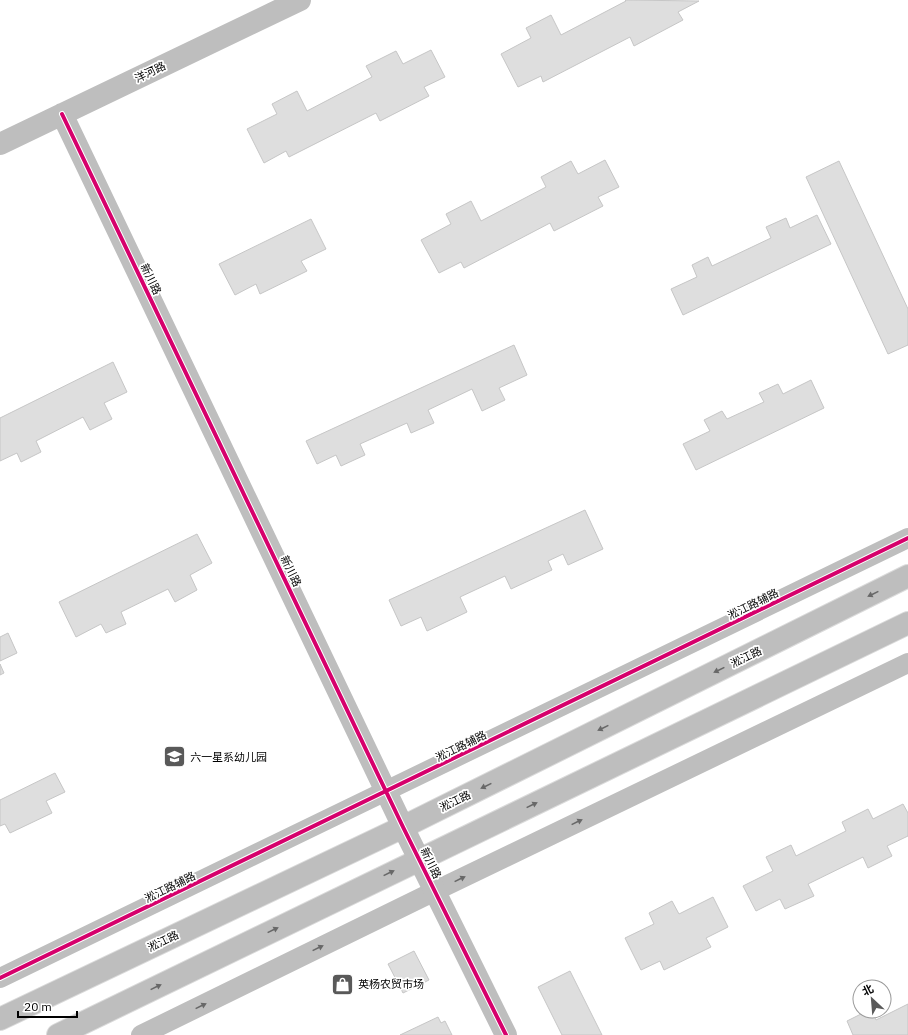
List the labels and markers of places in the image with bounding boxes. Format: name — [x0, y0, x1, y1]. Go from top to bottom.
school or university icon: 六一星系幼儿园 — [162, 744, 188, 770]
place label: 六一星系幼儿园 — [190, 750, 267, 764]
shop icon: 英杨农贸市场 — [329, 971, 355, 997]
place label: 英杨农贸市场 — [358, 977, 424, 991]

